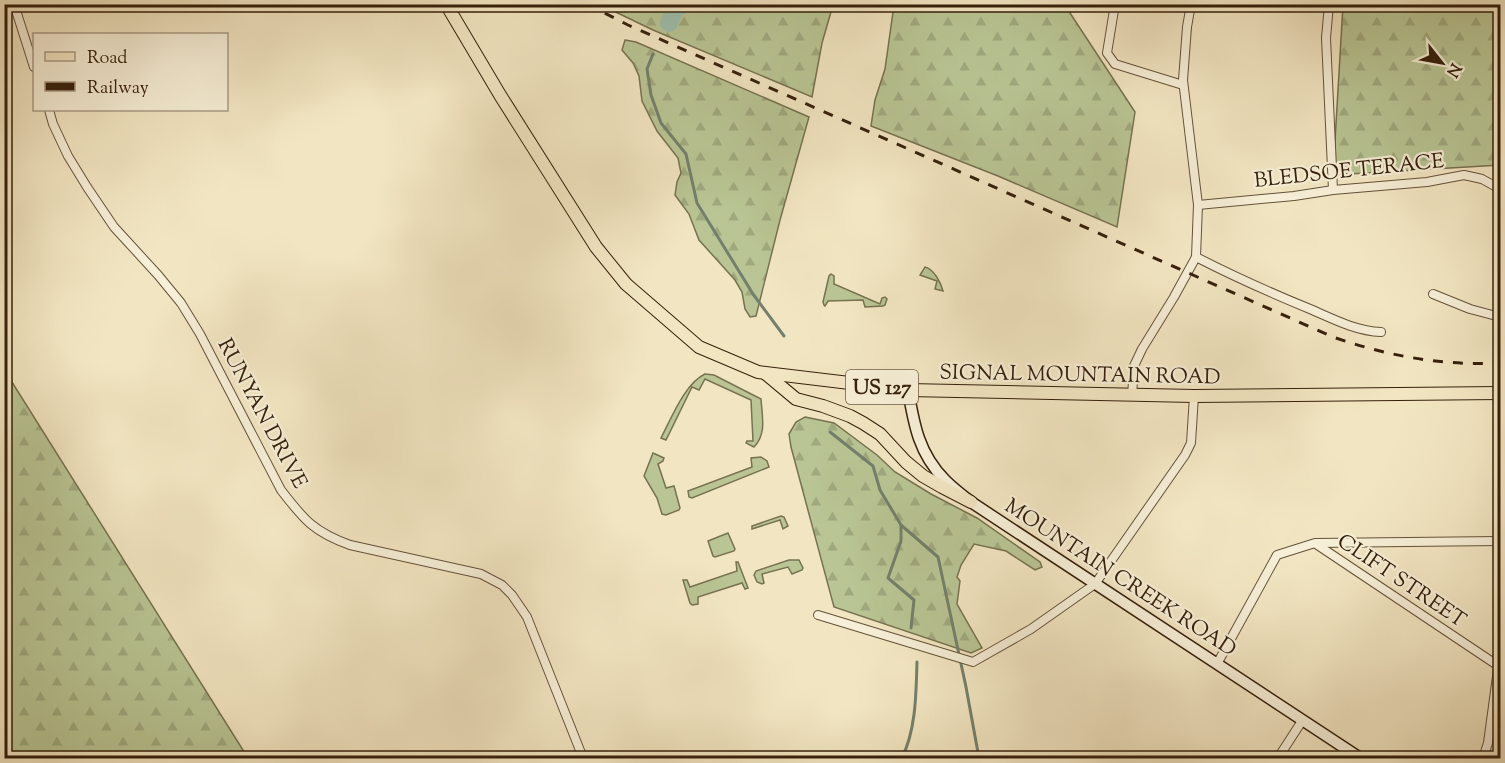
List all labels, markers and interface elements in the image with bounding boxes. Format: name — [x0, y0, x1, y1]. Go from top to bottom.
legend — [33, 33, 228, 111]
north arrow — [1412, 33, 1472, 93]
text: Road — [87, 46, 127, 72]
text: N — [1439, 58, 1466, 81]
text: Railway — [87, 76, 149, 102]
street label: BLEDSOE TERACE — [1253, 147, 1446, 197]
street label: RUNYAN DRIVE — [209, 334, 314, 495]
street label: SIGNAL MOUNTAIN ROAD — [939, 359, 1221, 393]
road number: US 127 — [846, 370, 918, 404]
street label: MOUNTAIN CREEK ROAD — [998, 492, 1242, 665]
street label: CLIFT STREET — [1330, 527, 1472, 636]

